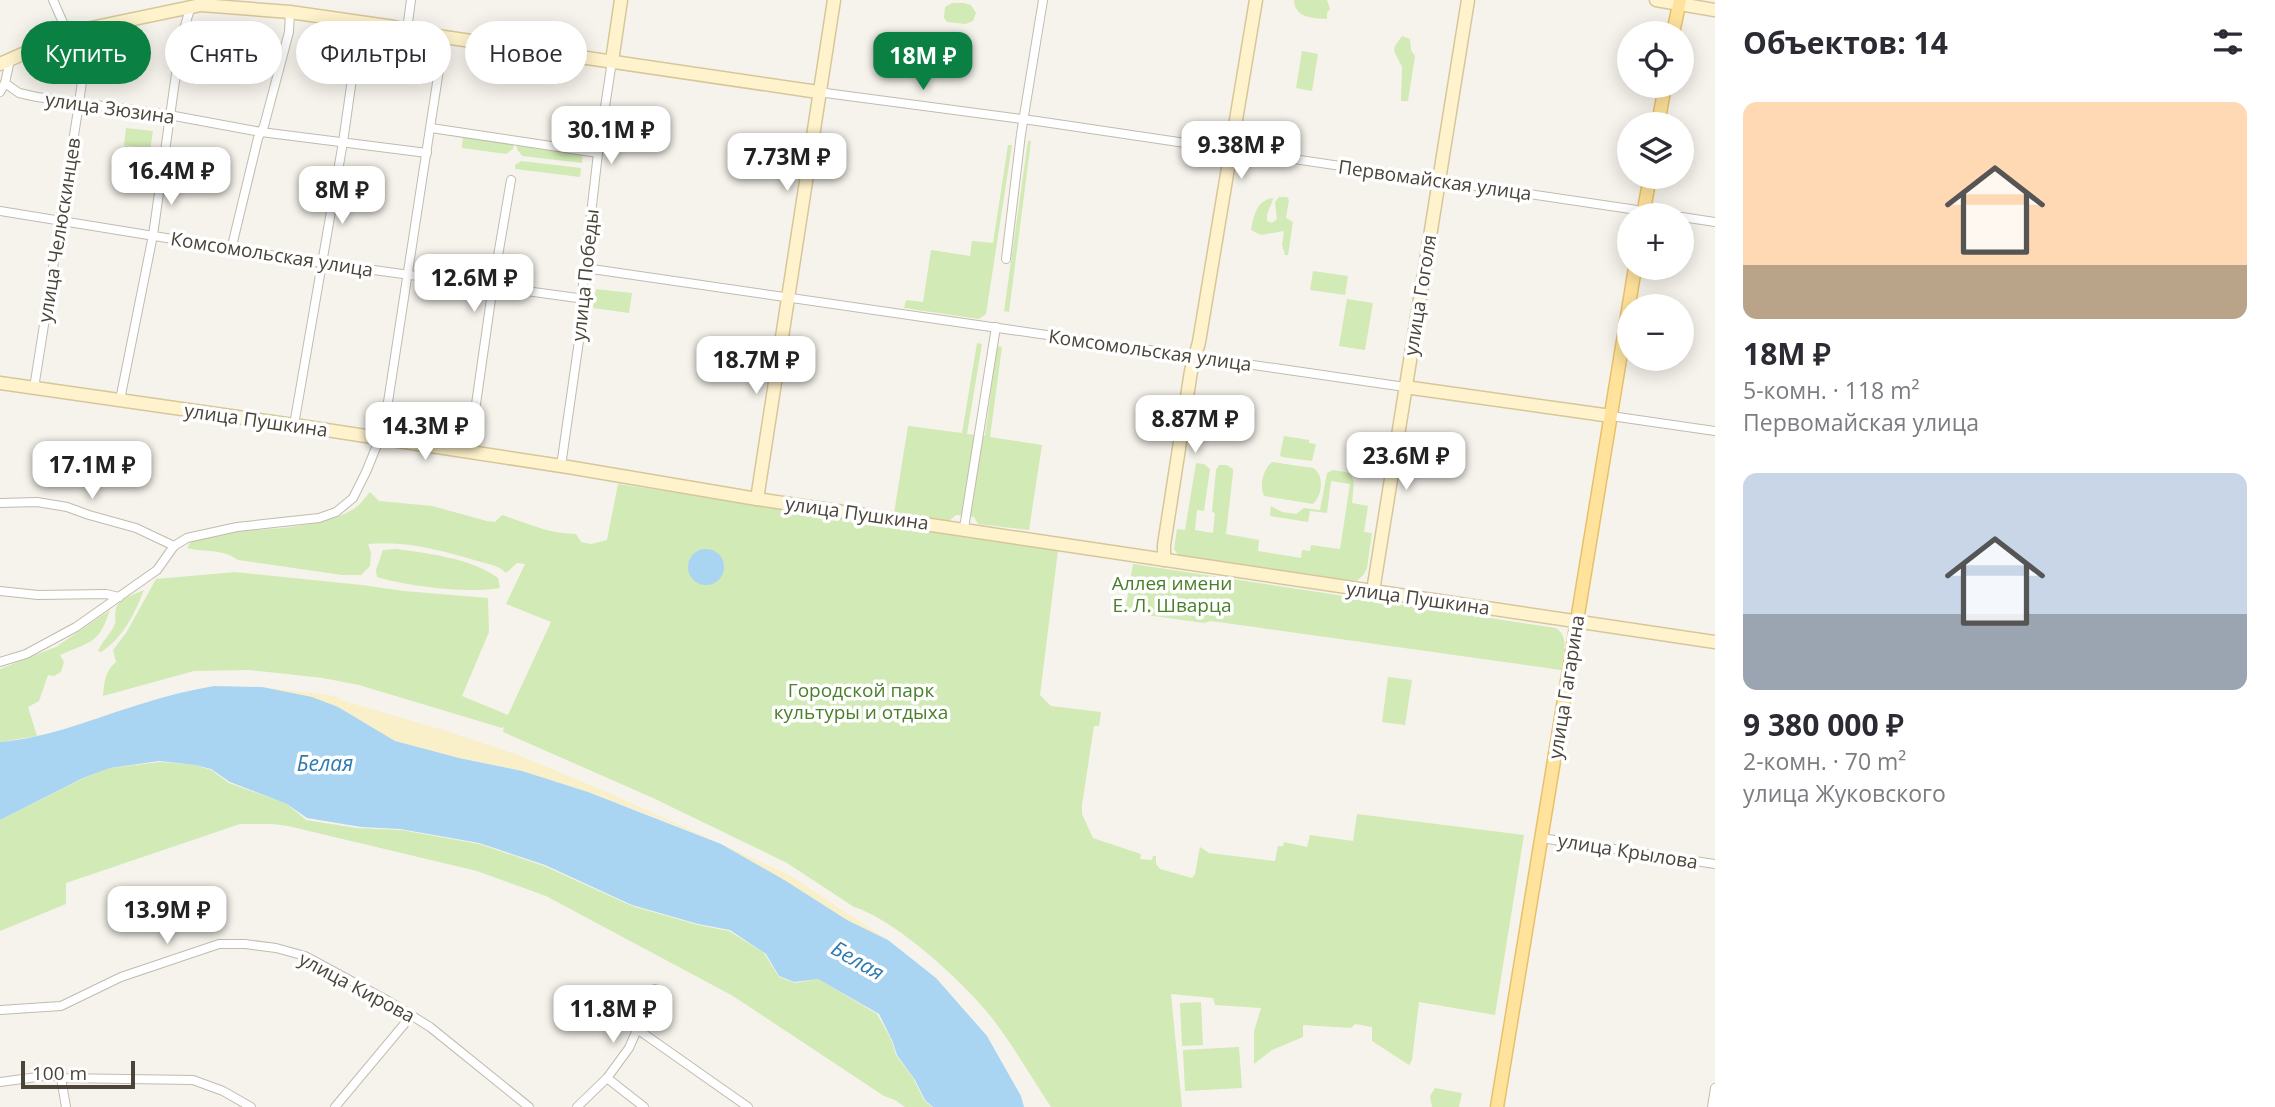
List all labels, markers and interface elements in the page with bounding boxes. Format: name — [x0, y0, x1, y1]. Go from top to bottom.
chip: Купить — [21, 21, 151, 84]
chip: Снять — [165, 21, 282, 84]
chip: Фильтры — [296, 21, 451, 84]
chip: Новое — [465, 21, 587, 84]
map controls — [1617, 21, 1694, 371]
button: locate — [1617, 21, 1694, 98]
text: Объектов: 14 — [1743, 22, 1948, 63]
icon: filters — [2209, 23, 2247, 61]
pin: 18M ₽ — [874, 32, 972, 92]
text: 18M ₽ — [889, 39, 957, 71]
street label: улица Зюзина — [44, 86, 176, 130]
pin: 30.1M ₽ — [546, 106, 676, 166]
button: layers — [1617, 112, 1694, 189]
text: 30.1M ₽ — [567, 113, 655, 145]
pin: 9.38M ₽ — [1176, 122, 1306, 181]
text: 9.38M ₽ — [1197, 128, 1285, 160]
pin: 7.73M ₽ — [722, 134, 852, 193]
street label: улица Челюскинцев — [32, 136, 86, 324]
text: 7.73M ₽ — [743, 140, 831, 172]
icon: home — [1932, 147, 2058, 273]
pin: 16.4M ₽ — [106, 148, 236, 207]
text: 16.4M ₽ — [127, 154, 215, 186]
street label: Первомайская улица — [1337, 154, 1533, 206]
pin: 8M ₽ — [301, 166, 383, 226]
text: 8M ₽ — [315, 173, 369, 205]
button: + — [1617, 203, 1694, 280]
street label: улица Победы — [565, 208, 605, 342]
street label: Комсомольская улица — [169, 225, 375, 283]
street label: улица Гоголя — [1398, 233, 1442, 357]
pin: 12.6M ₽ — [409, 254, 539, 314]
text: 12.6M ₽ — [430, 261, 518, 293]
button: − — [1617, 294, 1694, 371]
street label: Комсомольская улица — [1047, 323, 1253, 377]
text: 18M ₽ — [1743, 333, 1831, 374]
pin: 18.7M ₽ — [691, 336, 821, 396]
text: 18.7M ₽ — [712, 343, 800, 375]
text: 5-комн. · 118 m² — [1743, 374, 1919, 406]
pin: 8.87M ₽ — [1130, 396, 1260, 455]
street label: улица Пушкина — [183, 397, 329, 443]
pin: 14.3M ₽ — [360, 402, 490, 462]
text: 8.87M ₽ — [1151, 402, 1239, 434]
text: Первомайская улица — [1743, 406, 1979, 438]
text: 14.3M ₽ — [381, 409, 469, 441]
pin: 23.6M ₽ — [1341, 433, 1471, 492]
text: 23.6M ₽ — [1362, 439, 1450, 471]
pin: 17.1M ₽ — [27, 442, 157, 501]
text: 17.1M ₽ — [48, 448, 136, 480]
street label: улица Пушкина — [784, 490, 930, 536]
icon: home — [1932, 518, 2058, 644]
park label: Аллея имени Е. Л. Шварца — [1112, 570, 1232, 618]
street label: улица Пушкина — [1345, 575, 1491, 621]
street label: улица Гагарина — [1542, 613, 1590, 761]
park label: Городской парк культуры и отдыха — [774, 677, 948, 725]
text: 9 380 000 ₽ — [1743, 704, 1904, 745]
text: 2-комн. · 70 m² — [1743, 745, 1906, 777]
water label: Белая — [297, 749, 353, 777]
text: улица Жуковского — [1743, 777, 1946, 809]
street label: улица Крылова — [1556, 827, 1700, 875]
pin: 13.9M ₽ — [102, 886, 232, 946]
text: 13.9M ₽ — [123, 893, 211, 925]
water label: Белая — [826, 934, 890, 986]
street label: улица Кирова — [294, 945, 420, 1029]
pin: 11.8M ₽ — [548, 986, 678, 1045]
text: 11.8M ₽ — [569, 992, 657, 1024]
scale bar — [21, 1058, 135, 1090]
text: 100 m — [32, 1060, 87, 1086]

